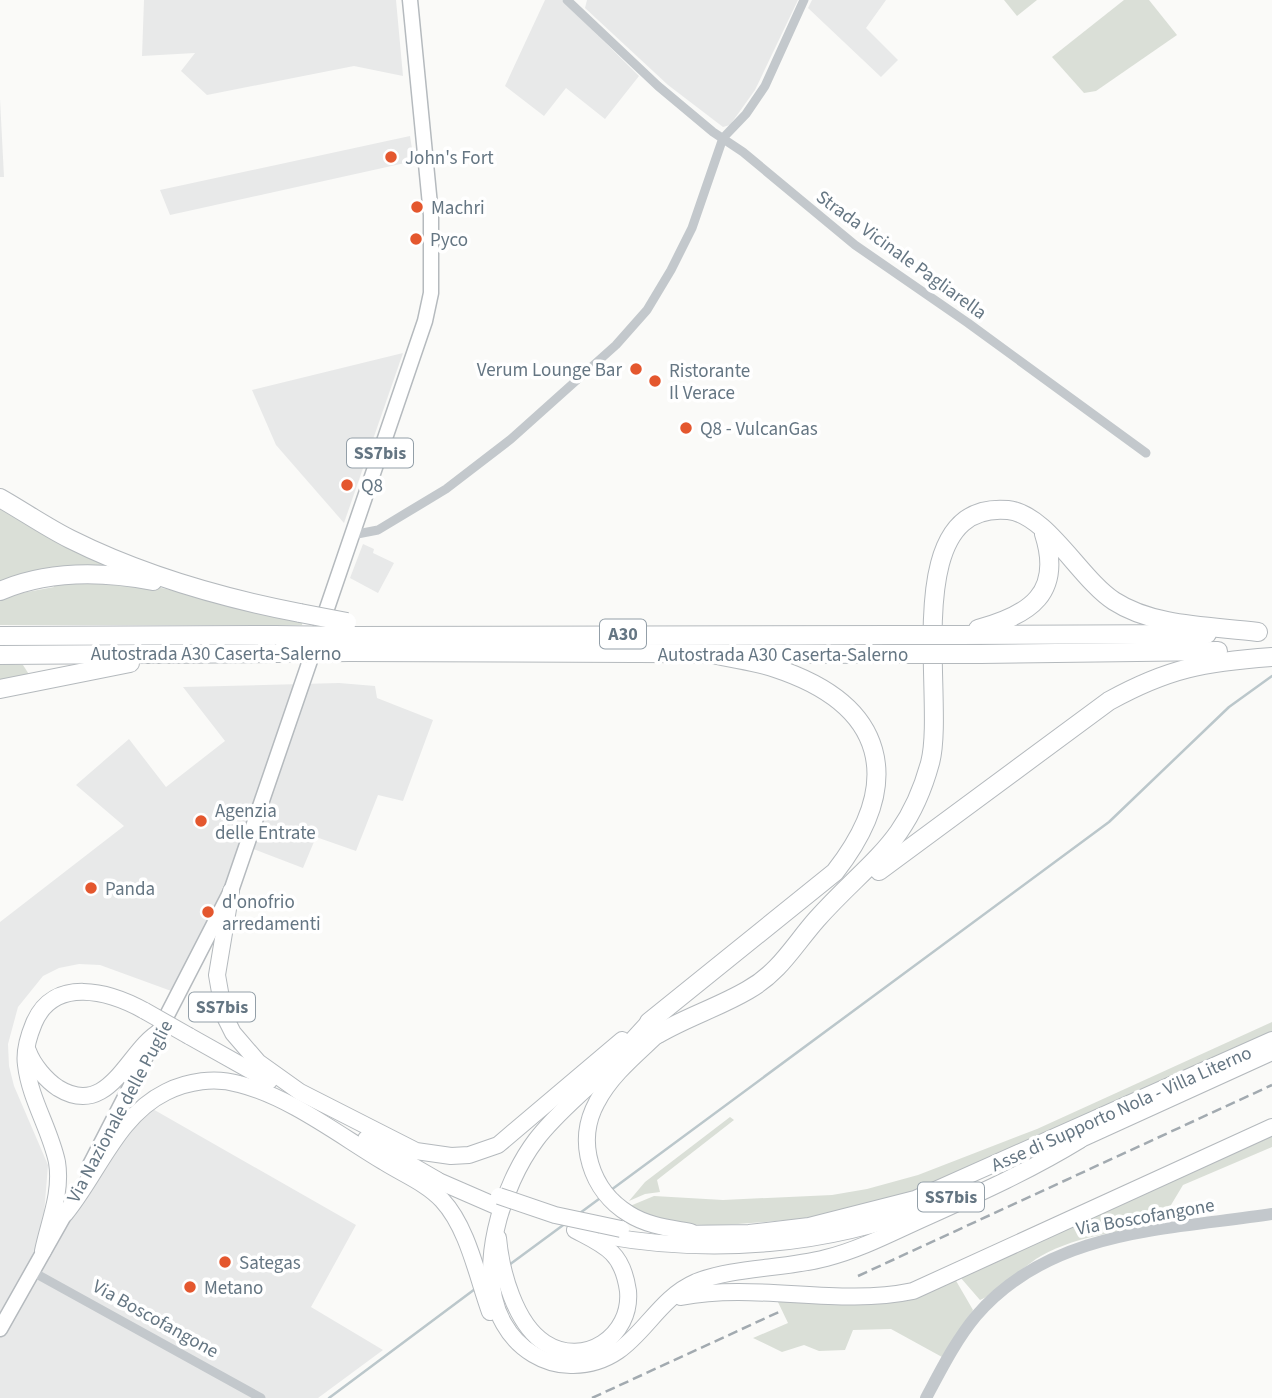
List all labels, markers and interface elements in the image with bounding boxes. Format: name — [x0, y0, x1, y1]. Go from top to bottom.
place label: John's Fort — [405, 145, 494, 172]
marker: John's Fort — [383, 149, 399, 165]
street label: Strada Vicinale Pagliarella — [810, 184, 992, 326]
place label: Machri — [431, 195, 485, 222]
marker: Machri — [409, 199, 425, 215]
place label: Pyco — [430, 227, 468, 254]
marker: Pyco — [408, 231, 424, 247]
place label: Verum Lounge Bar — [477, 357, 622, 384]
place label: Ristorante Il Verace — [669, 358, 750, 407]
marker: Verum Lounge Bar — [628, 361, 644, 377]
marker: Ristorante Il Verace — [647, 373, 663, 389]
place label: Q8 - VulcanGas — [700, 416, 818, 443]
marker: Q8 - VulcanGas — [678, 420, 694, 436]
road number: SS7bis — [347, 438, 413, 467]
place label: Q8 — [361, 473, 383, 500]
marker: Q8 — [339, 477, 355, 493]
road number: A30 — [600, 620, 646, 648]
street label: Autostrada A30 Caserta-Salerno — [91, 641, 341, 668]
street label: Autostrada A30 Caserta-Salerno — [658, 642, 908, 669]
place label: Agenzia delle Entrate — [215, 798, 316, 847]
marker: Agenzia delle Entrate — [193, 813, 209, 829]
place label: Panda — [105, 876, 155, 903]
marker: Panda — [83, 880, 99, 896]
place label: d'onofrio arredamenti — [222, 889, 321, 938]
marker: d'onofrio arredamenti — [200, 904, 216, 920]
road number: SS7bis — [189, 992, 255, 1022]
street label: Via Nazionale delle Puglie — [61, 1016, 180, 1208]
street label: Asse di Supporto Nola - Villa Literno — [987, 1040, 1256, 1179]
road number: SS7bis — [918, 1182, 984, 1212]
street label: Via Boscofangone — [1074, 1192, 1217, 1243]
place label: Sategas — [239, 1250, 301, 1277]
marker: Sategas — [217, 1254, 233, 1270]
street label: Via Boscofangone — [87, 1273, 223, 1365]
place label: Metano — [204, 1275, 263, 1302]
marker: Metano — [182, 1279, 198, 1295]

